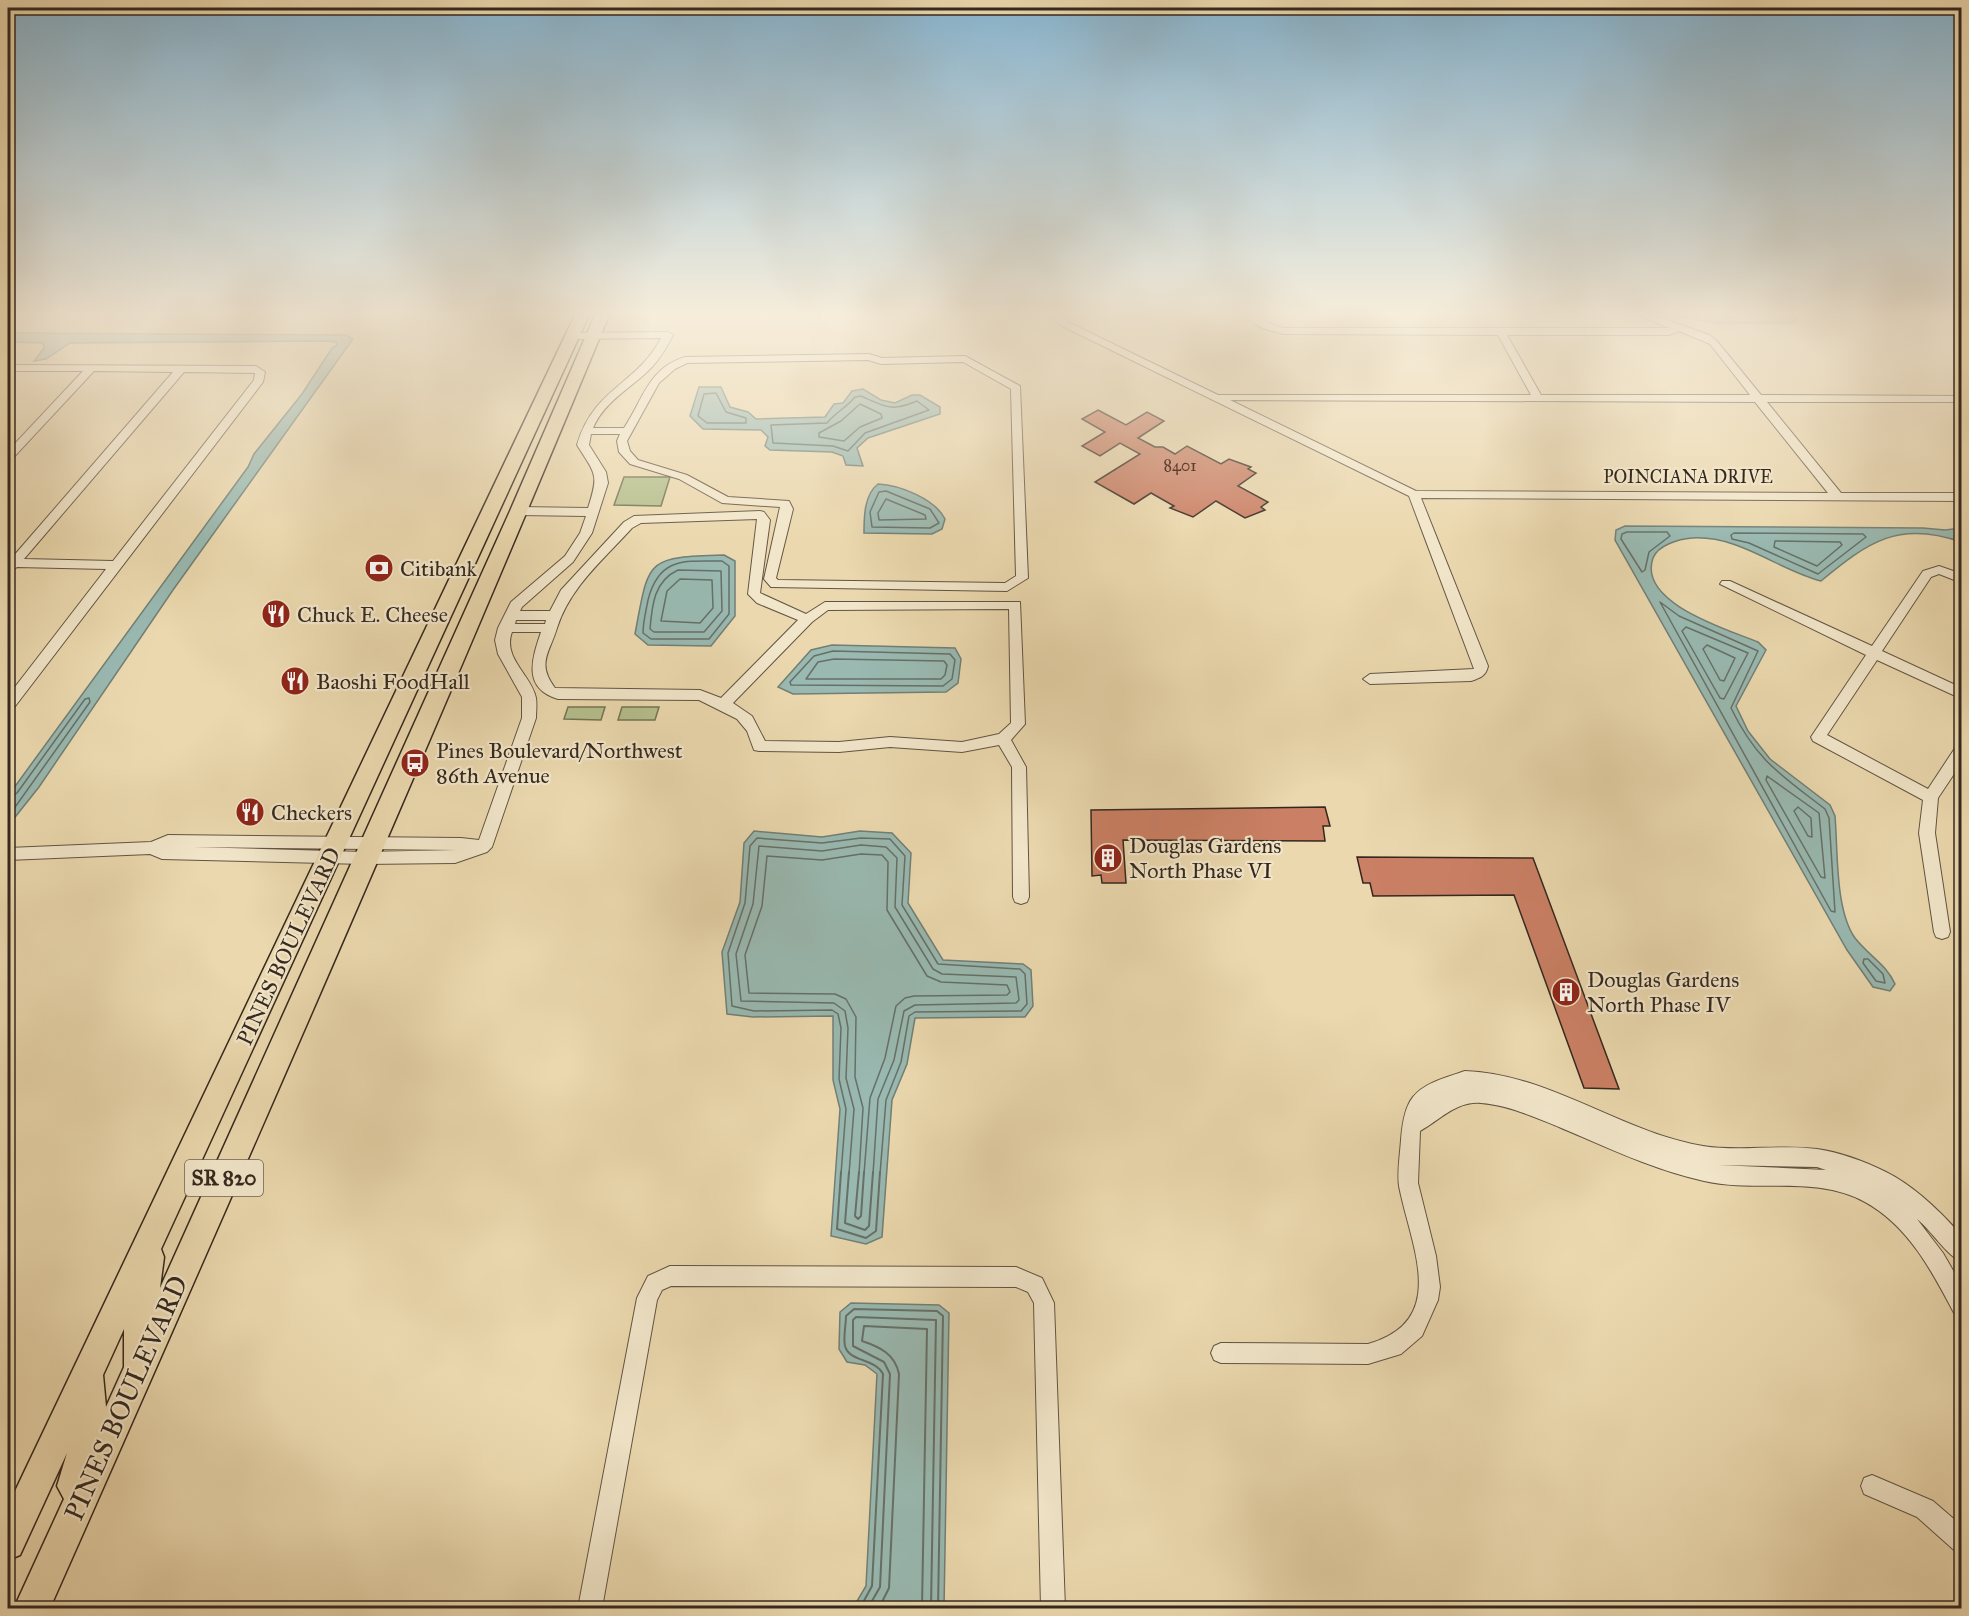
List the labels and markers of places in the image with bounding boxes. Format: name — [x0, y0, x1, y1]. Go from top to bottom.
bank icon: Citibank — [363, 552, 395, 584]
place label: Citibank — [400, 555, 478, 582]
restaurant icon: Chuck E. Cheese — [260, 598, 292, 630]
place label: Chuck E. Cheese — [297, 601, 448, 628]
restaurant icon: Baoshi FoodHall — [279, 665, 311, 697]
place label: Baoshi FoodHall — [316, 668, 470, 695]
place label: Pines Boulevard/Northwest 86th Avenue — [436, 737, 683, 789]
bus stop icon: Pines Boulevard/Northwest 86th Avenue — [399, 747, 431, 779]
restaurant icon: Checkers — [234, 796, 266, 828]
place label: Checkers — [271, 799, 352, 826]
place label: Douglas Gardens North Phase VI — [1129, 832, 1281, 884]
building icon: Douglas Gardens North Phase VI — [1092, 842, 1124, 874]
place label: Douglas Gardens North Phase IV — [1587, 966, 1739, 1018]
building icon: Douglas Gardens North Phase IV — [1550, 976, 1582, 1008]

